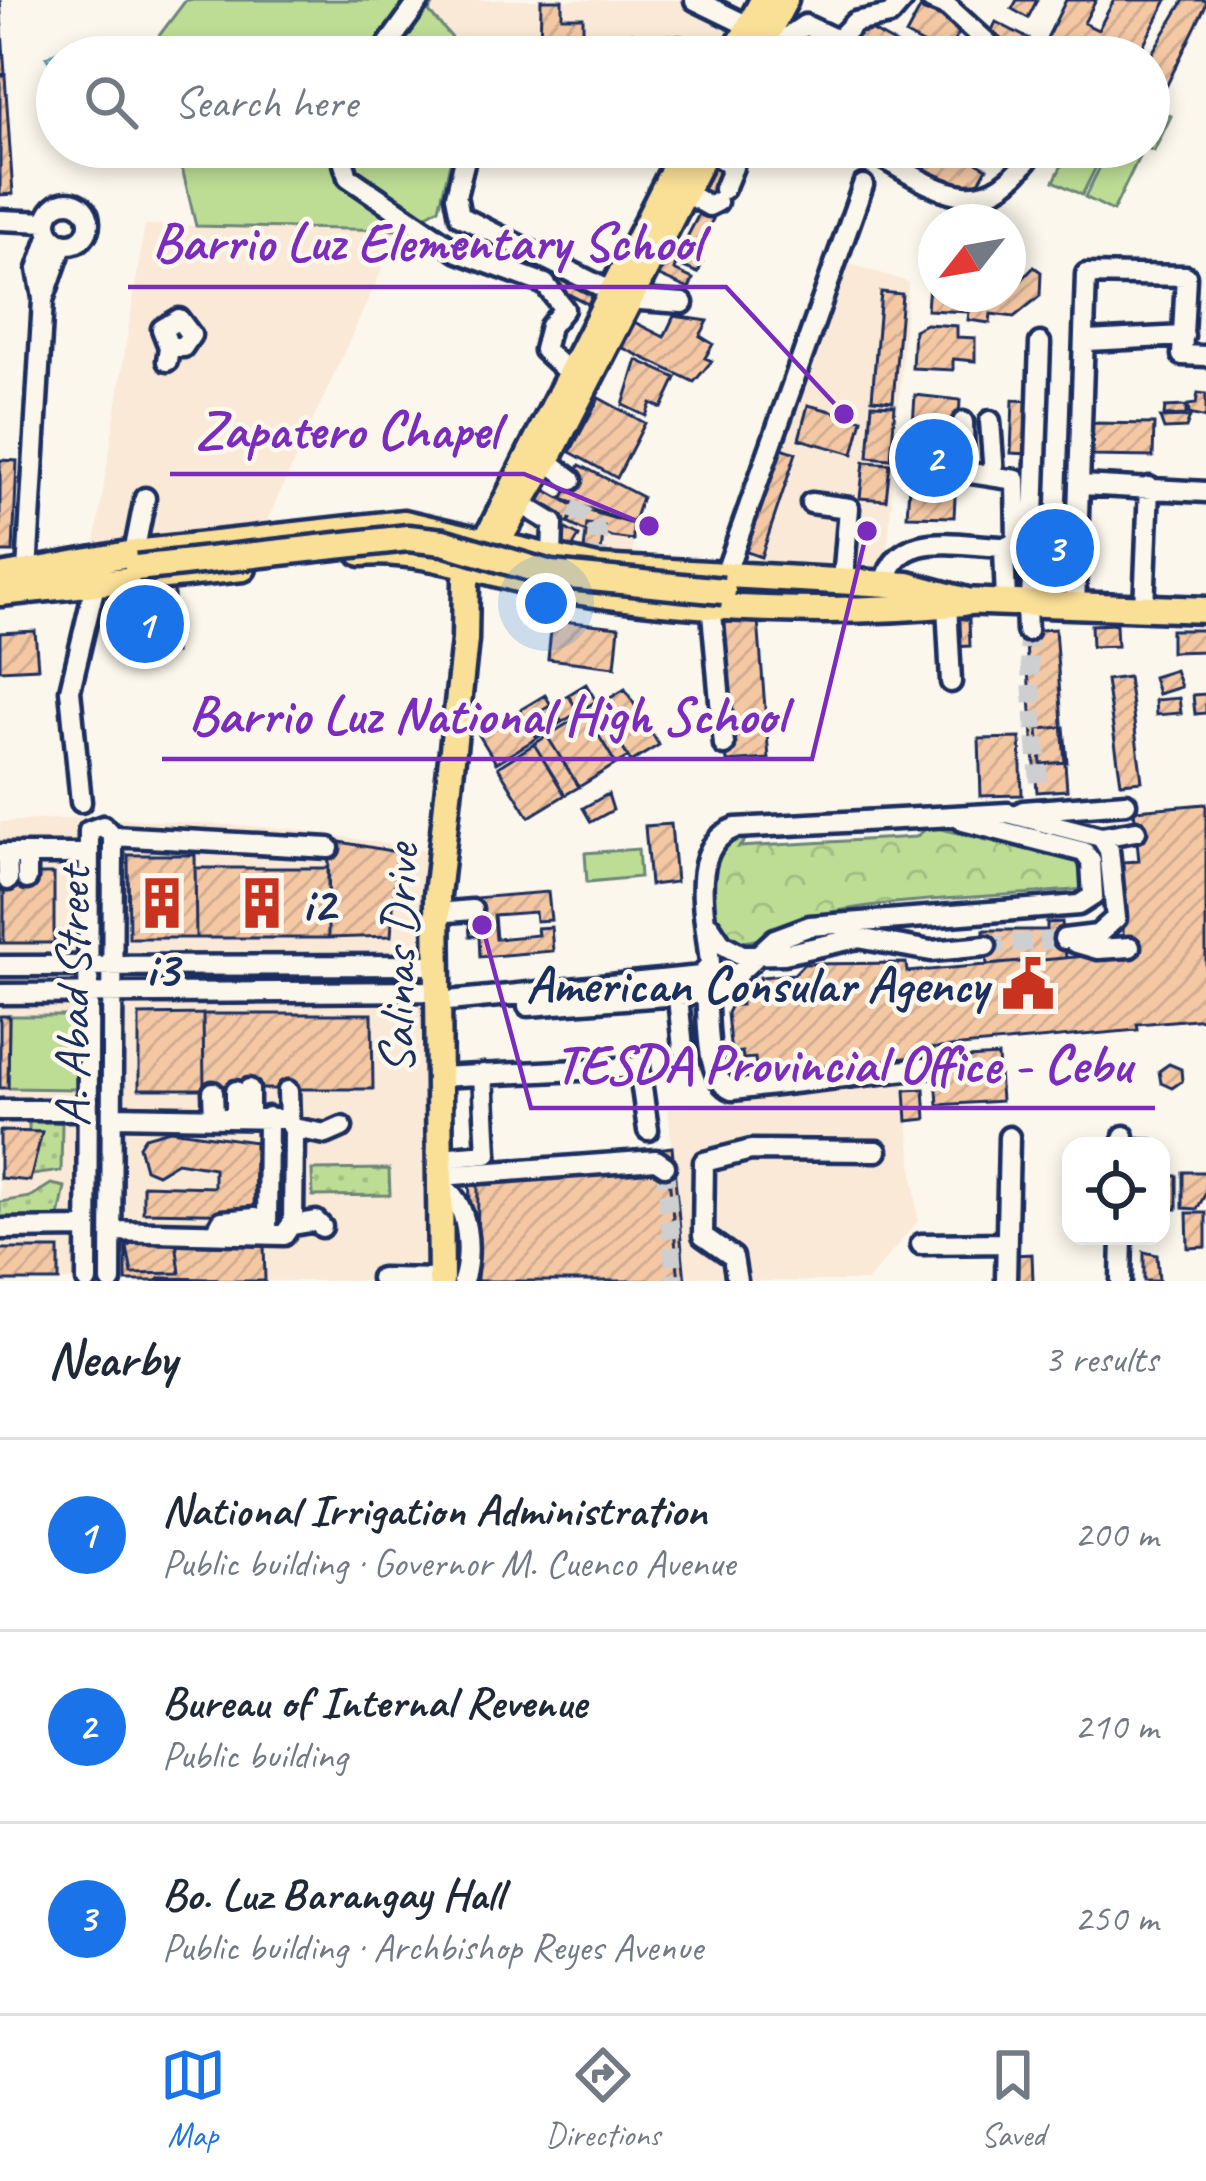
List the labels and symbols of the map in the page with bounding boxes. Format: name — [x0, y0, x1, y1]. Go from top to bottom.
callout: Barrio Luz Elementary School — [128, 197, 726, 287]
north arrow — [918, 204, 1026, 312]
text: Barrio Luz Elementary School — [152, 208, 711, 276]
callout: Zapatero Chapel — [170, 384, 524, 474]
text: Zapatero Chapel — [195, 396, 508, 464]
pin: 2 — [895, 413, 973, 503]
pin: 3 — [1016, 503, 1094, 593]
your location — [516, 573, 576, 633]
pin: 1 — [106, 579, 184, 669]
callout: Barrio Luz National High School — [162, 669, 812, 759]
text: Barrio Luz National High School — [188, 681, 795, 749]
street label: Salinas Drive — [364, 840, 432, 1075]
street label: A. Abad Street — [40, 862, 104, 1127]
place label: i2 — [302, 872, 339, 936]
building icon: i3 — [133, 874, 191, 932]
building icon: i2 — [233, 874, 291, 932]
place label: i3 — [146, 937, 183, 1001]
place label: American Consular Agency — [526, 953, 994, 1017]
public building icon: American Consular Agency — [999, 955, 1057, 1013]
callout: TESDA Provincial Office - Cebu — [531, 1018, 1155, 1108]
text: TESDA Provincial Office - Cebu — [554, 1030, 1137, 1098]

